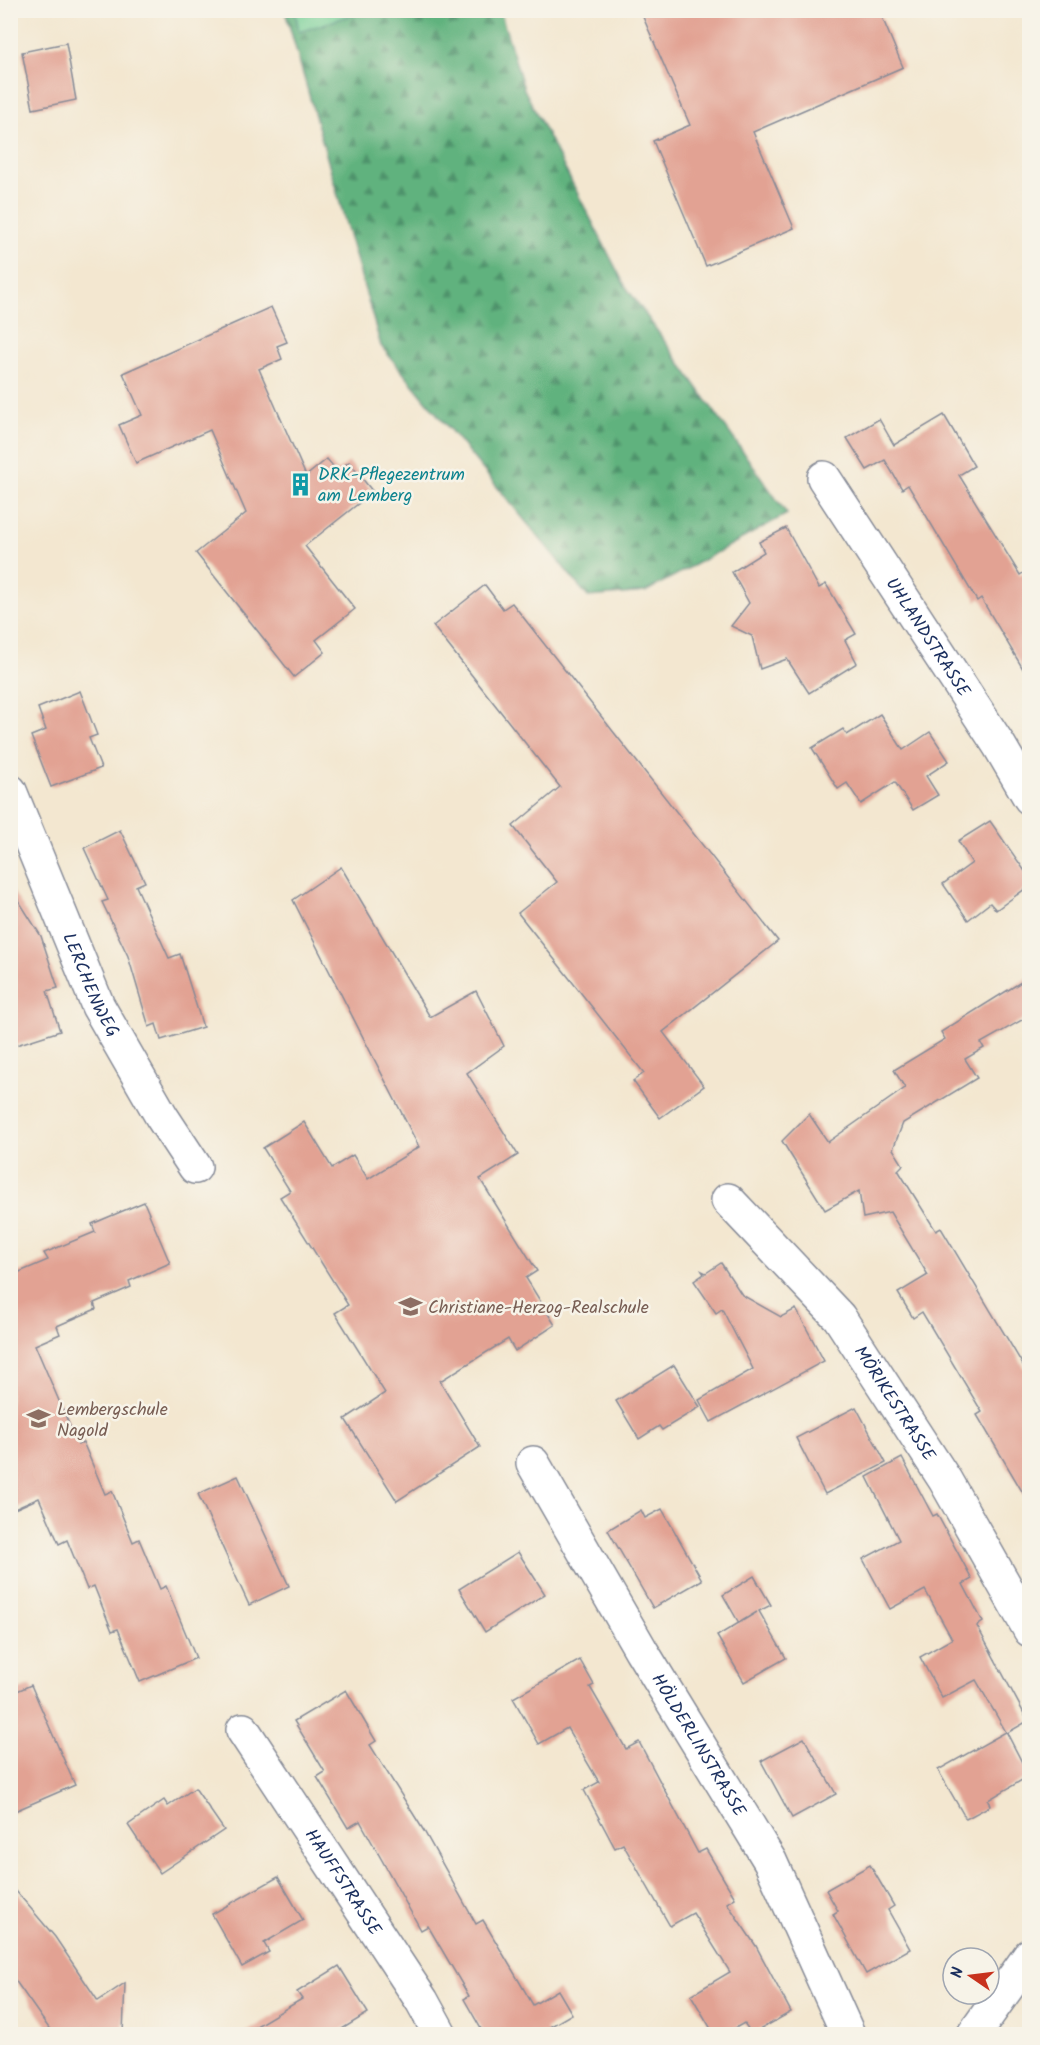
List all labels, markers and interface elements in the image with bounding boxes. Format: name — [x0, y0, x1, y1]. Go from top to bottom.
place label: DRK-Pflegezentrum am Lemberg — [318, 461, 465, 511]
building icon: DRK-Pflegezentrum am Lemberg — [287, 471, 313, 497]
street label: UHLANDSTRASSE — [877, 572, 977, 704]
street label: LERCHENWEG — [54, 929, 126, 1043]
school or university icon: Christiane-Herzog-Realschule — [397, 1294, 423, 1320]
place label: Christiane-Herzog-Realschule — [428, 1294, 649, 1323]
street label: MÖRIKESTRASSE — [845, 1340, 942, 1468]
place label: Lembergschule Nagold — [57, 1396, 168, 1446]
school or university icon: Lembergschule Nagold — [26, 1406, 52, 1432]
street label: HÖLDERLINSTRASSE — [643, 1668, 753, 1823]
street label: HAUFFSTRASSE — [296, 1823, 388, 1942]
north arrow — [941, 1946, 1001, 2006]
text: N — [945, 1965, 971, 1981]

